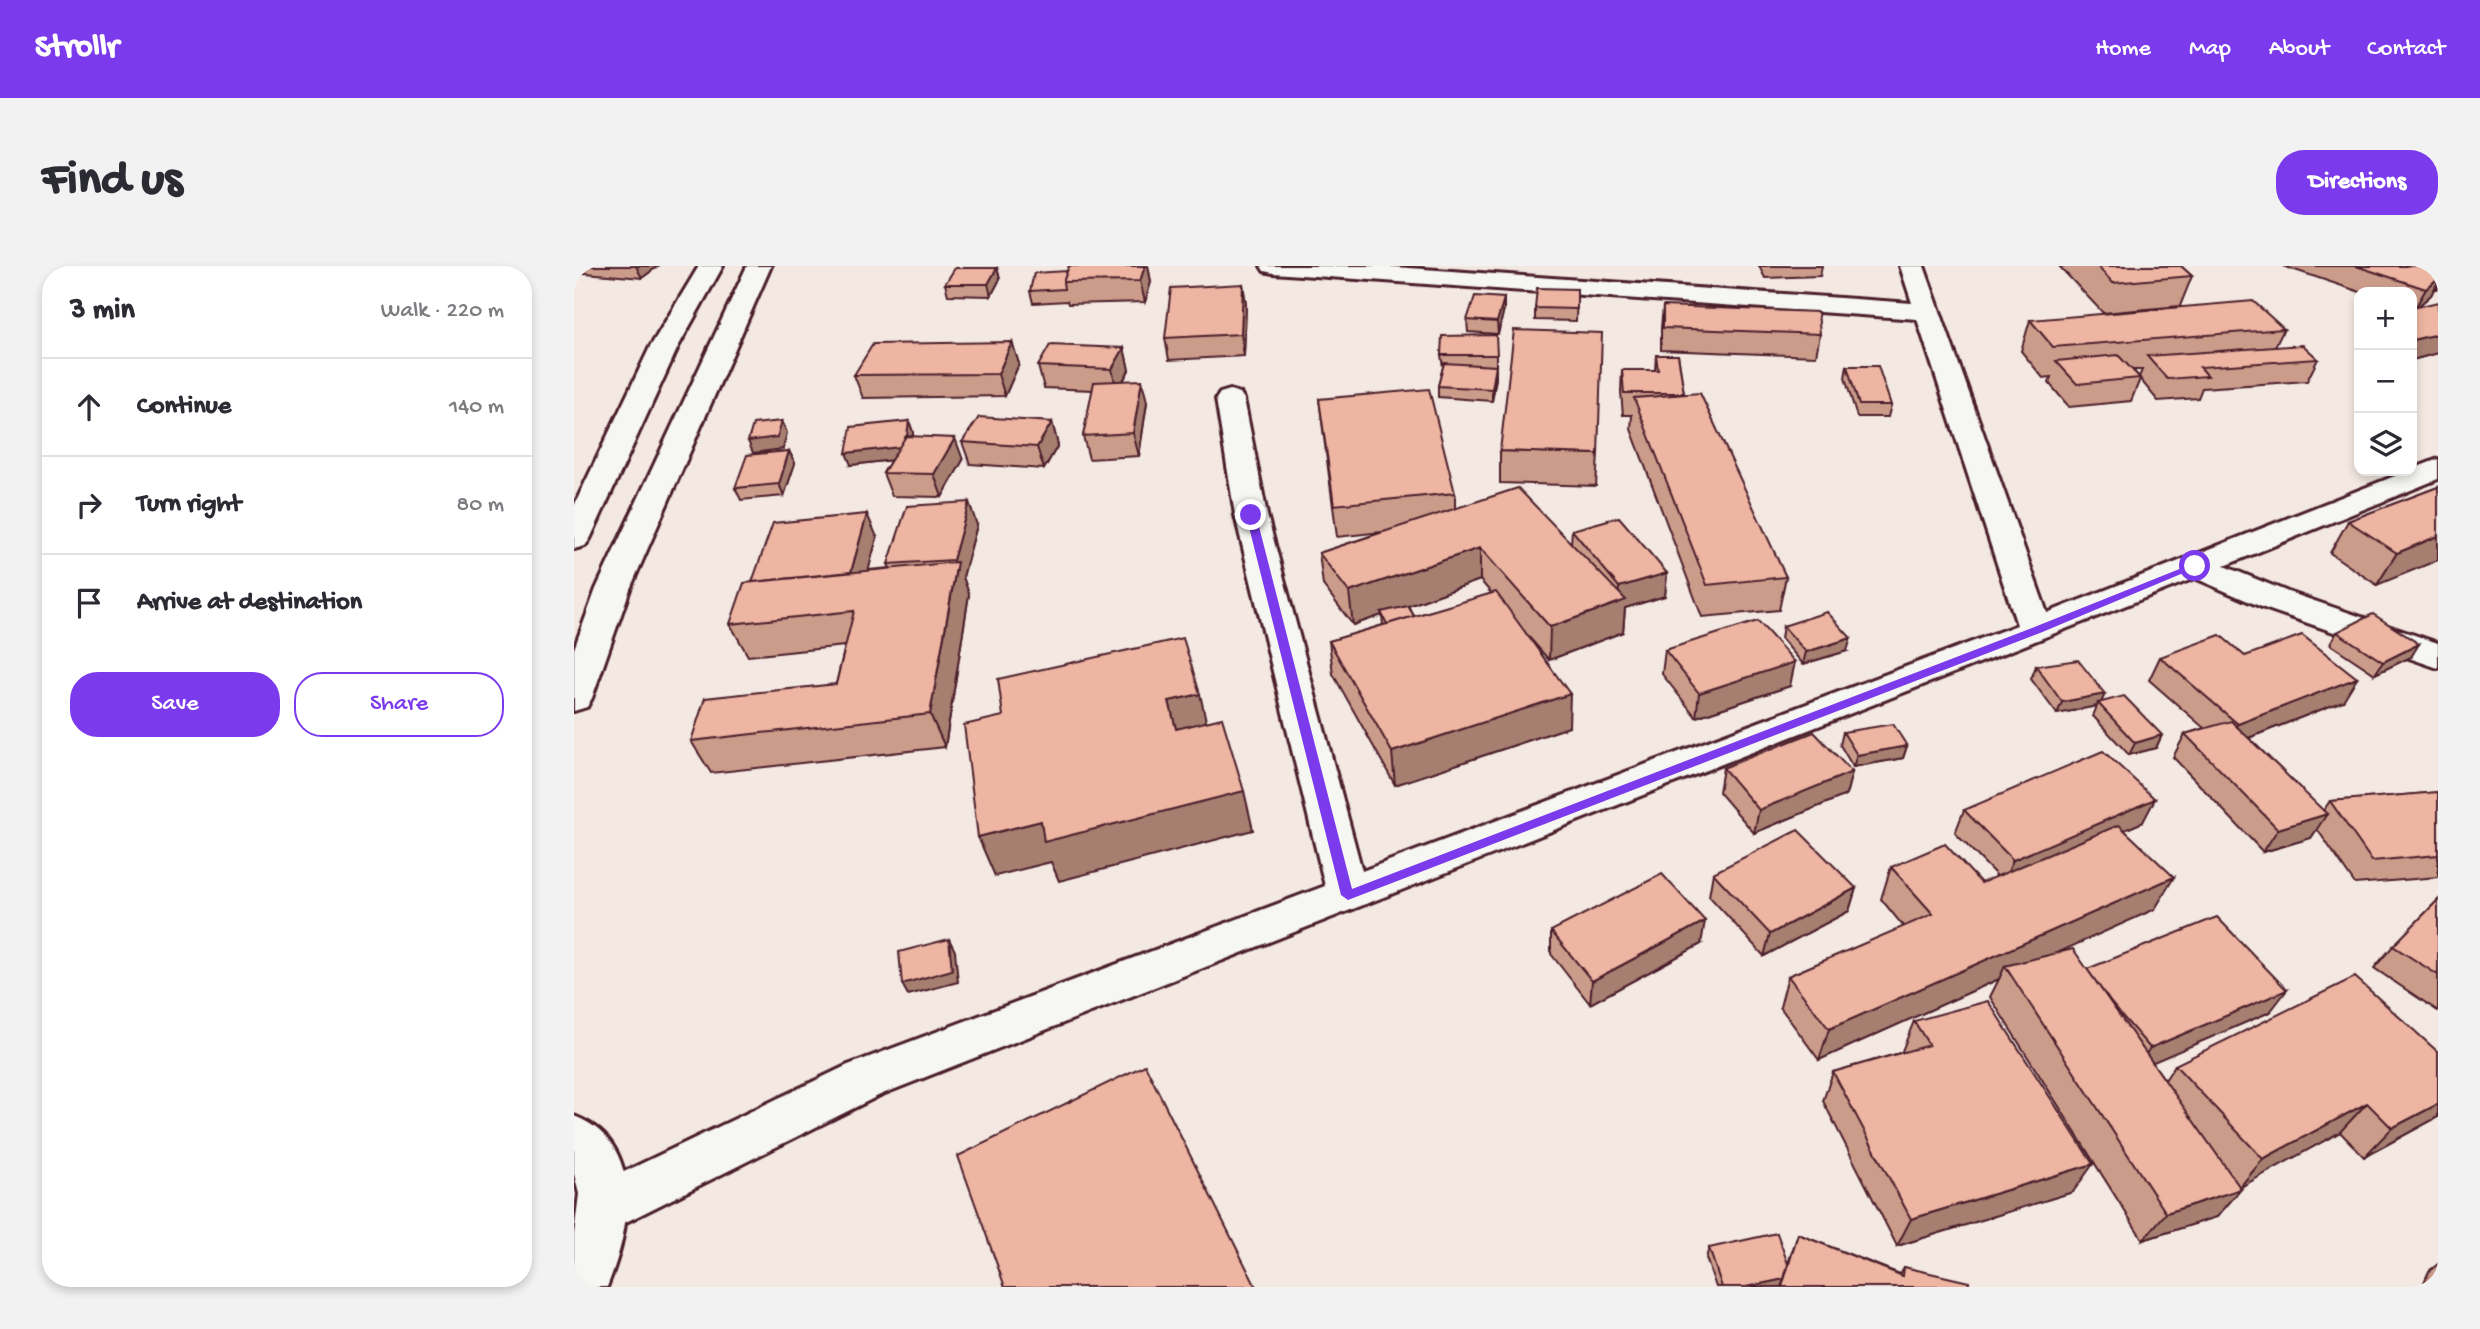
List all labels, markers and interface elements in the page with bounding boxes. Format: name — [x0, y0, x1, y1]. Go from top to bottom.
text: Strollr — [35, 30, 119, 68]
text: Home — [2095, 35, 2151, 64]
text: Map — [2189, 35, 2231, 64]
text: About — [2269, 35, 2329, 64]
text: Contact — [2367, 35, 2445, 64]
button: Directions — [2276, 150, 2438, 215]
text: Find us — [42, 153, 182, 211]
map controls — [2354, 287, 2417, 476]
button: + — [2354, 287, 2417, 350]
text: 3 min — [70, 294, 135, 329]
text: Walk · 220 m — [381, 298, 504, 325]
button: − — [2354, 350, 2417, 413]
icon: ahead — [70, 388, 108, 426]
text: Continue — [137, 392, 231, 423]
text: 140 m — [449, 394, 504, 421]
button: layers — [2354, 413, 2417, 476]
icon: right — [70, 486, 108, 524]
text: Turn right — [137, 490, 241, 521]
text: 80 m — [457, 492, 504, 519]
route end — [1235, 499, 1266, 530]
route start — [2179, 550, 2210, 581]
icon: arrive — [70, 584, 108, 622]
text: Arrive at destination — [137, 588, 362, 619]
button: Save — [70, 672, 280, 737]
button: Share — [294, 672, 504, 737]

